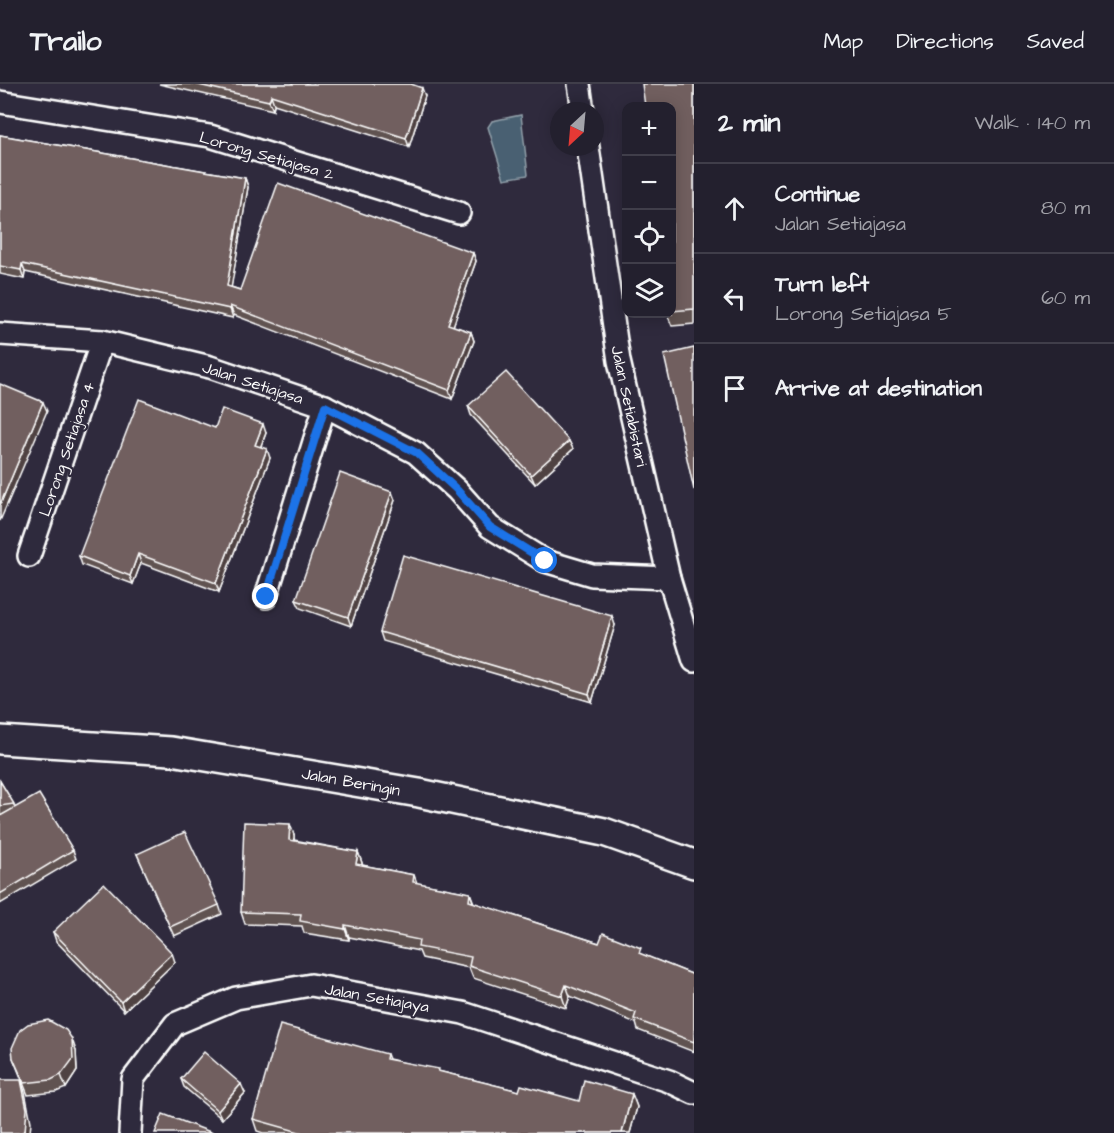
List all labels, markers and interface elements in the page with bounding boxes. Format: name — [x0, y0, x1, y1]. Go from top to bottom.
text: Trailo — [30, 22, 102, 61]
text: Map — [823, 27, 863, 56]
text: Directions — [896, 27, 994, 56]
text: Saved — [1027, 27, 1084, 56]
north arrow — [550, 102, 604, 156]
map controls — [622, 102, 676, 318]
button: + — [622, 102, 676, 156]
text: 2 min — [718, 105, 780, 141]
text: Walk · 140 m — [974, 109, 1090, 137]
street label: Lorong Setiajasa 2 — [196, 126, 337, 187]
button: − — [622, 156, 676, 210]
text: Continue — [775, 179, 860, 210]
icon: ahead — [718, 192, 751, 225]
text: 80 m — [1041, 194, 1090, 222]
button: locate — [622, 210, 676, 264]
text: Jalan Setiajasa — [775, 210, 906, 238]
button: layers — [622, 264, 676, 318]
text: Turn left — [775, 269, 869, 300]
icon: left — [718, 282, 751, 315]
text: 60 m — [1041, 284, 1090, 312]
text: Lorong Setiajasa 5 — [775, 300, 952, 328]
street label: Jalan Setiabistari — [605, 344, 653, 469]
street label: Jalan Setiajasa — [199, 356, 306, 410]
icon: arrive — [718, 372, 751, 405]
text: Arrive at destination — [775, 373, 982, 404]
street label: Lorong Setiajasa 4 — [34, 379, 101, 520]
route start — [531, 547, 557, 573]
route end — [252, 583, 278, 609]
street label: Jalan Beringin — [300, 763, 402, 802]
street label: Jalan Setiajaya — [323, 978, 431, 1019]

